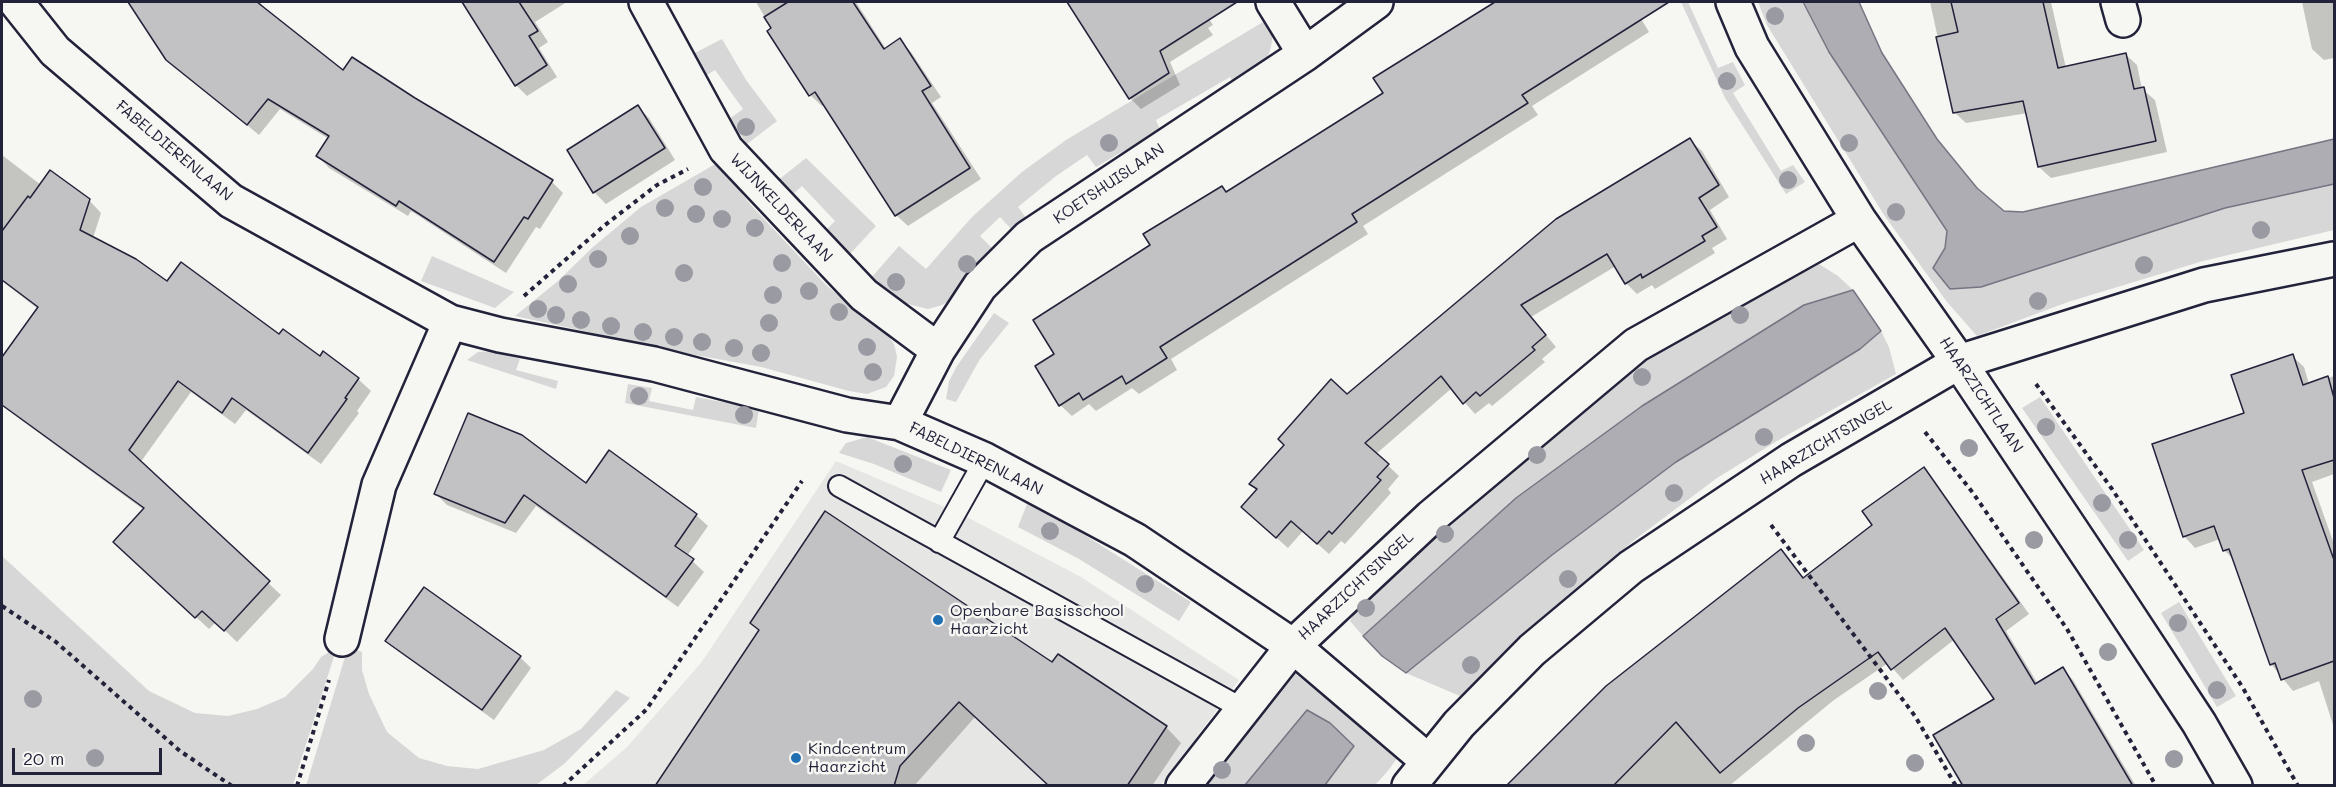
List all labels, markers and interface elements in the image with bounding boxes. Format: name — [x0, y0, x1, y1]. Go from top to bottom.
street label: FABELDIERENLAAN — [112, 97, 236, 205]
street label: KOETSHUISLAAN — [1050, 140, 1168, 228]
street label: WIJNKELDERLAAN — [726, 150, 836, 266]
street label: HAARZICHTLAAN — [1935, 333, 2027, 457]
street label: HAARZICHTSINGEL — [1757, 395, 1895, 489]
street label: FABELDIERENLAAN — [906, 418, 1046, 500]
street label: HAARZICHTSINGEL — [1294, 528, 1418, 644]
place label: Openbare Basisschool Haarzicht — [950, 601, 1124, 639]
marker: Openbare Basisschool Haarzicht — [931, 613, 945, 627]
scale bar — [15, 736, 165, 774]
place label: Kindcentrum Haarzicht — [808, 739, 906, 777]
text: 20 m — [23, 746, 64, 770]
marker: Kindcentrum Haarzicht — [789, 751, 803, 765]

